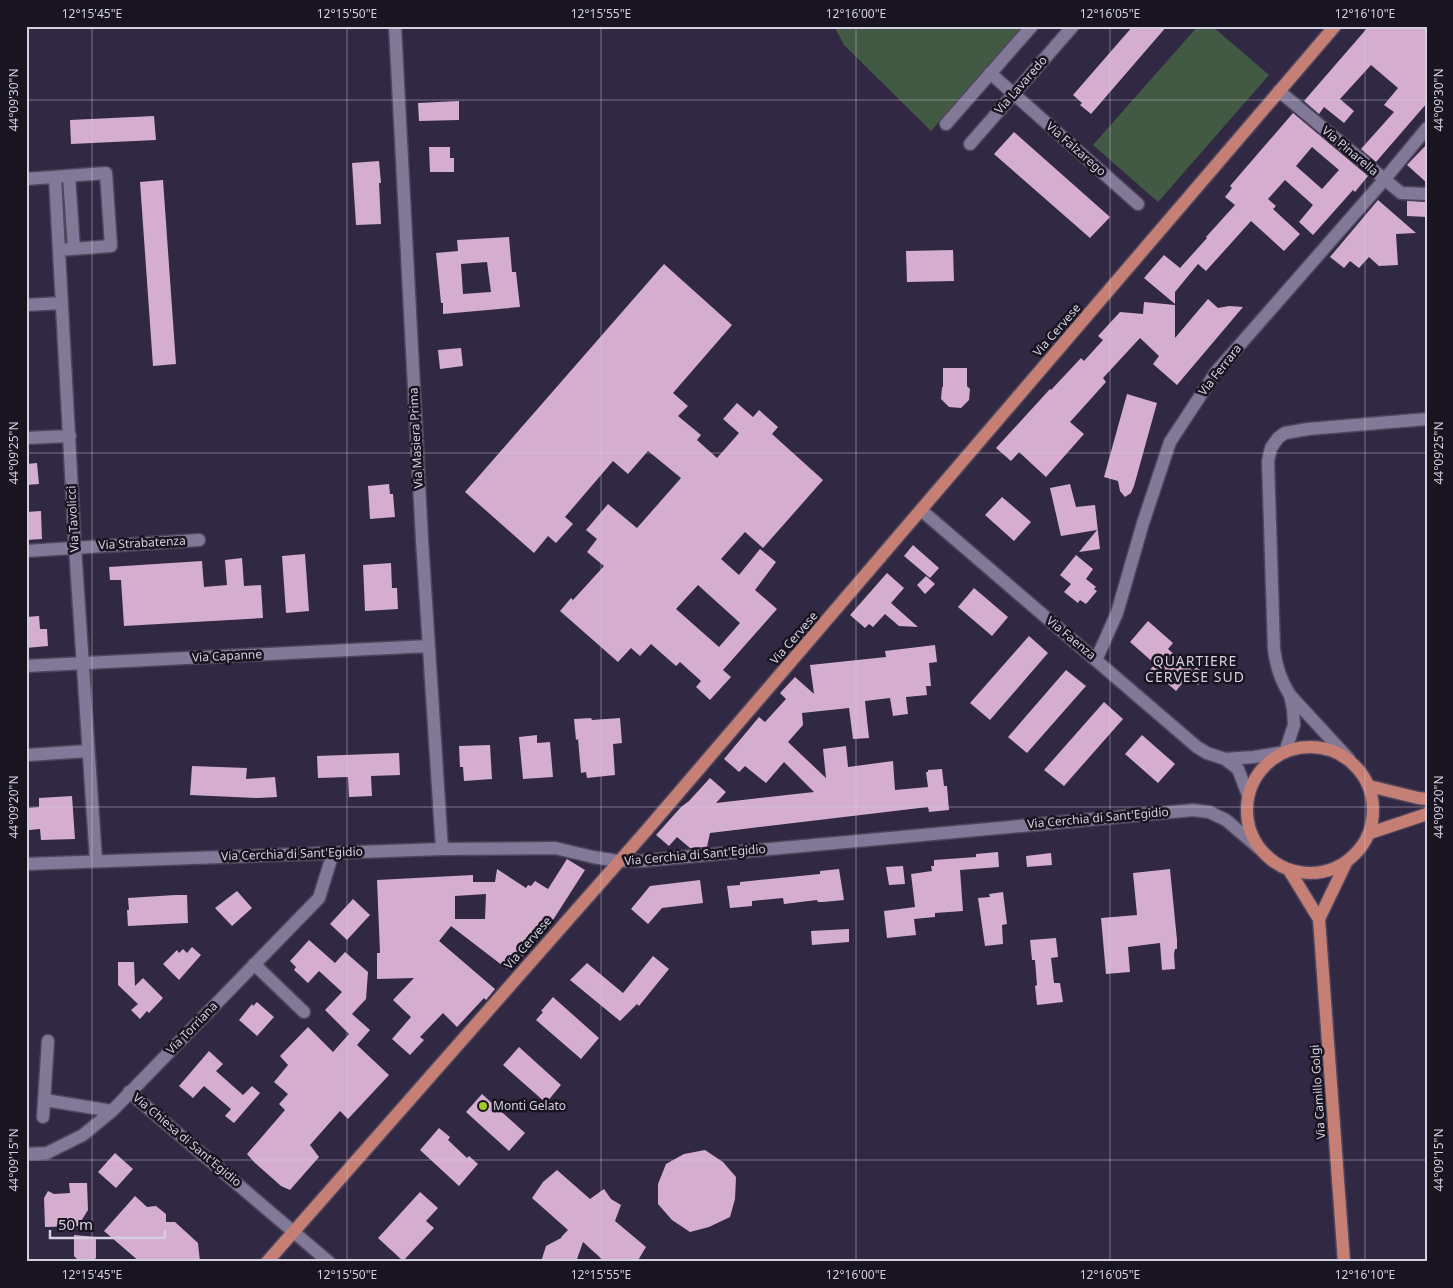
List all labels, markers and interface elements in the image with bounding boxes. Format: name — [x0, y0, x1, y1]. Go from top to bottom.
text: 12°15'45"E — [62, 5, 122, 22]
text: 12°15'50"E — [317, 5, 377, 22]
text: 12°15'55"E — [571, 5, 631, 22]
text: 12°16'00"E — [826, 5, 886, 22]
text: 12°16'05"E — [1080, 5, 1140, 22]
text: 12°16'10"E — [1335, 5, 1395, 22]
street label: Via Lavaredo — [991, 52, 1051, 117]
text: 44°09'30"N — [5, 68, 22, 132]
text: 44°09'30"N — [1430, 68, 1447, 132]
street label: Via Falzarego — [1043, 118, 1110, 180]
street label: Via Pinarella — [1318, 122, 1382, 179]
street label: Via Cervese — [1029, 299, 1084, 360]
street label: Via Ferrara — [1194, 340, 1245, 399]
street label: Via Masiera Prima — [404, 387, 427, 489]
text: 44°09'25"N — [5, 421, 22, 485]
text: 44°09'25"N — [1430, 421, 1447, 485]
street label: Via Tavolicci — [62, 485, 83, 553]
street label: Via Strabatenza — [98, 532, 186, 553]
street label: Via Cervese — [766, 607, 821, 668]
street label: Via Faenza — [1043, 612, 1100, 663]
street label: Via Capanne — [191, 645, 263, 666]
district label: QUARTIERE CERVESE SUD — [1145, 651, 1245, 686]
text: 44°09'20"N — [5, 775, 22, 839]
text: 44°09'20"N — [1430, 775, 1447, 839]
street label: Via Cerchia di Sant'Egidio — [1027, 803, 1169, 832]
street label: Via Cerchia di Sant'Egidio — [624, 840, 766, 869]
street label: Via Cerchia di Sant'Egidio — [221, 843, 363, 864]
street label: Via Cervese — [500, 912, 555, 973]
street label: Via Torriana — [162, 998, 221, 1058]
street label: Via Camillo Golgi — [1306, 1044, 1329, 1140]
street label: Via Chiesa di Sant'Egidio — [129, 1089, 245, 1190]
place label: Monti Gelato — [493, 1097, 566, 1114]
marker: Monti Gelato — [477, 1100, 489, 1112]
text: 44°09'15"N — [5, 1128, 22, 1192]
text: 44°09'15"N — [1430, 1128, 1447, 1192]
scale bar — [50, 1208, 165, 1240]
text: 50 m — [58, 1214, 93, 1234]
text: 12°15'45"E — [62, 1266, 122, 1283]
text: 12°15'50"E — [317, 1266, 377, 1283]
text: 12°15'55"E — [571, 1266, 631, 1283]
text: 12°16'00"E — [826, 1266, 886, 1283]
text: 12°16'05"E — [1080, 1266, 1140, 1283]
text: 12°16'10"E — [1335, 1266, 1395, 1283]

